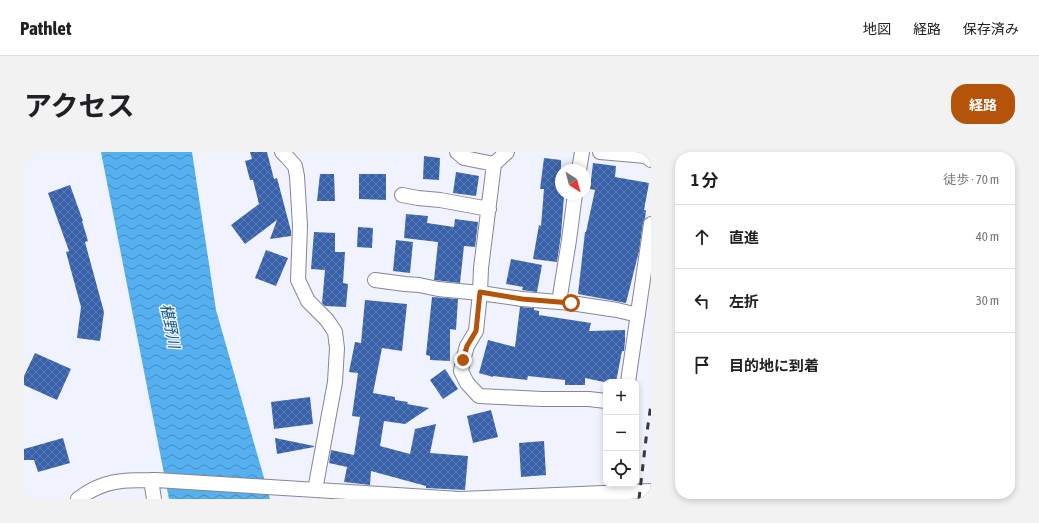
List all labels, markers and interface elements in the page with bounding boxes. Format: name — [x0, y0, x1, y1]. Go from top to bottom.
text: Pathlet — [20, 17, 71, 39]
text: 地図 — [863, 21, 891, 37]
text: 経路 — [913, 21, 941, 37]
text: 保存済み — [963, 21, 1019, 37]
button: 経路 — [951, 84, 1015, 124]
text: アクセス — [24, 90, 135, 122]
north arrow — [555, 164, 591, 200]
text: 1 分 — [691, 170, 718, 190]
text: 徒歩 · 70 m — [943, 172, 999, 187]
icon: ahead — [691, 226, 713, 248]
text: 直進 — [729, 229, 759, 246]
text: 40 m — [976, 229, 999, 244]
icon: left — [691, 290, 713, 312]
text: 左折 — [729, 293, 759, 310]
text: 30 m — [976, 293, 999, 308]
route start — [562, 294, 580, 312]
water label: 椹野川 — [158, 302, 184, 352]
route end — [454, 351, 472, 369]
icon: arrive — [691, 354, 713, 376]
text: 目的地に到着 — [729, 357, 819, 374]
map controls — [603, 379, 639, 487]
button: + — [603, 379, 639, 415]
button: − — [603, 415, 639, 451]
button: locate — [603, 451, 639, 487]

